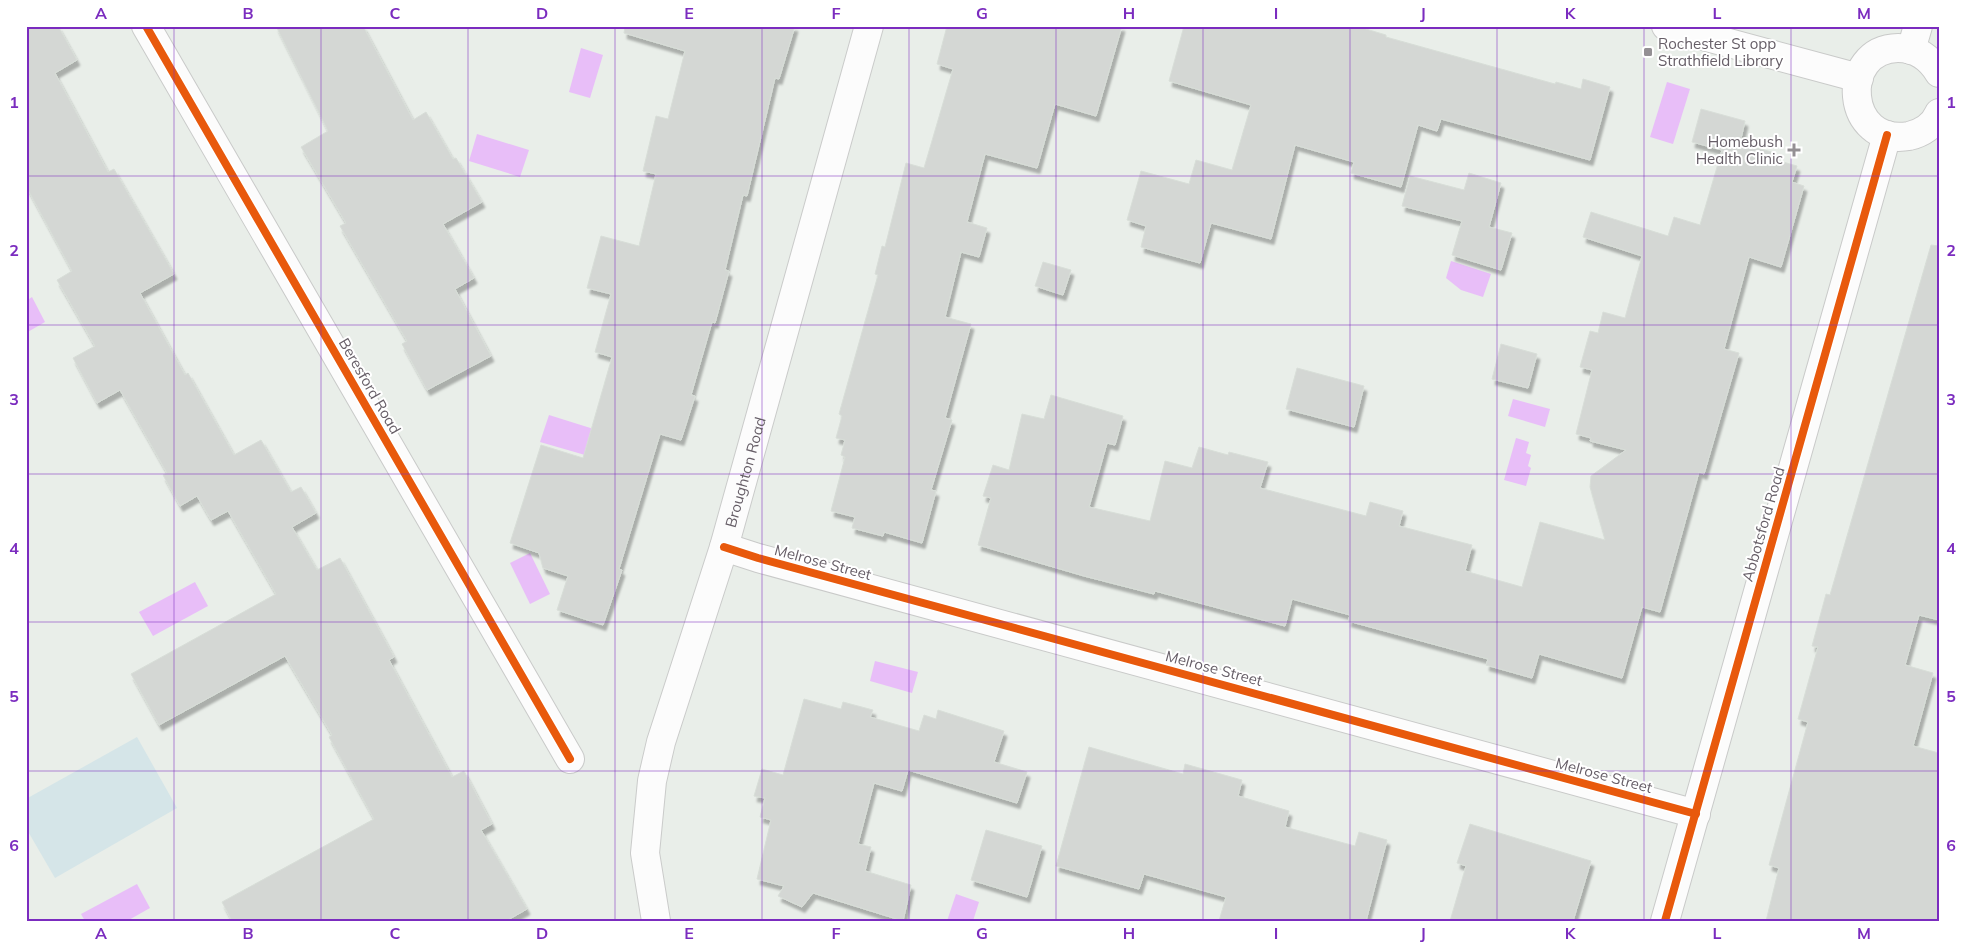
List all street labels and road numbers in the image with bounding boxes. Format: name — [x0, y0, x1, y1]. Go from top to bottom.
street label: Beresford Road — [335, 335, 405, 437]
street label: Broughton Road — [720, 415, 769, 529]
street label: Abbotsford Road — [1738, 464, 1788, 584]
street label: Melrose Street — [772, 540, 874, 584]
street label: Melrose Street — [1163, 646, 1265, 690]
street label: Melrose Street — [1553, 753, 1655, 797]

